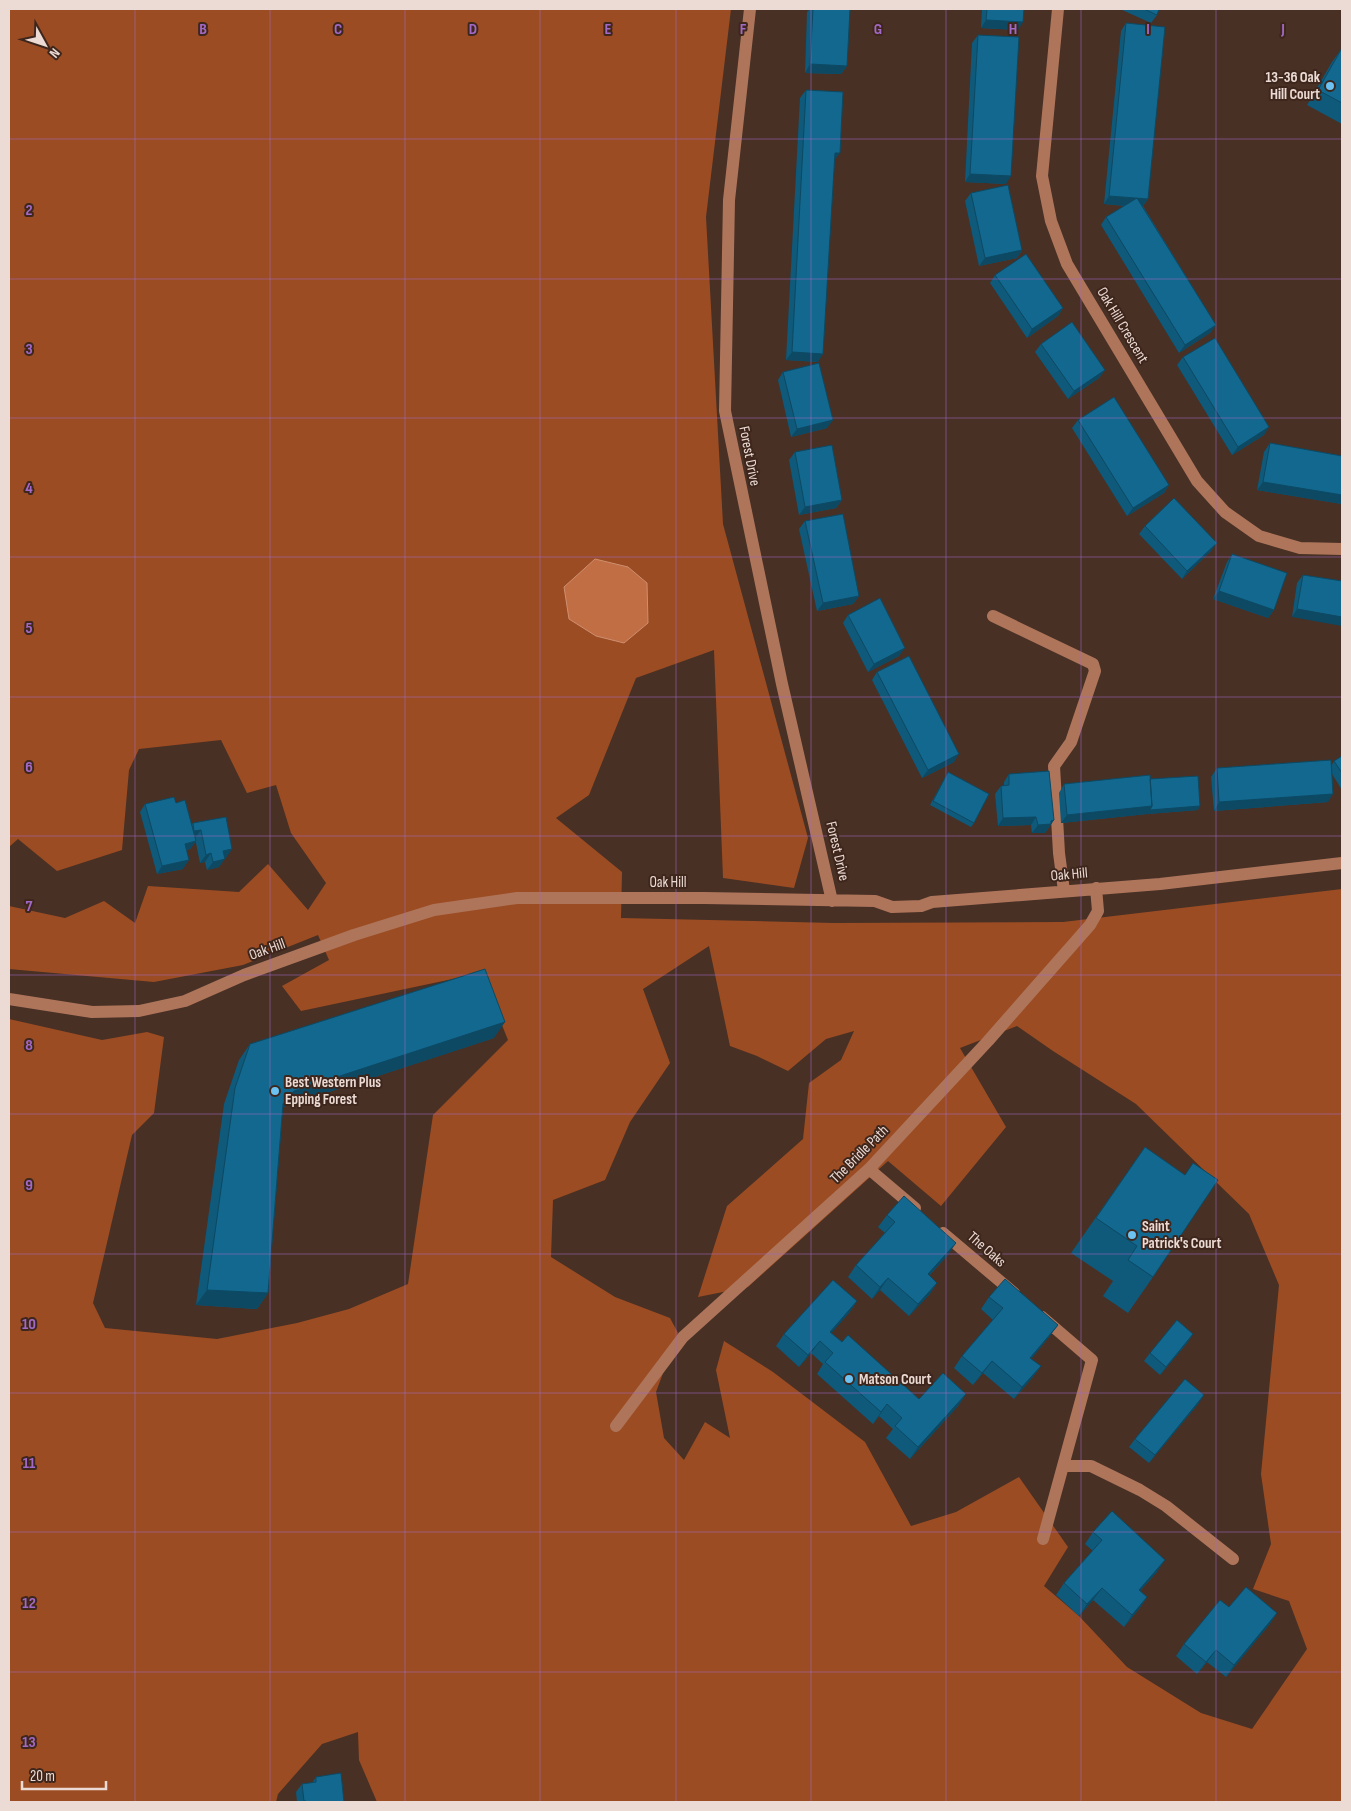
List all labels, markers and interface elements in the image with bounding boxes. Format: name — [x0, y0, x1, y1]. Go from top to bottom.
north arrow — [20, 20, 70, 70]
text: B — [199, 20, 207, 39]
text: C — [334, 20, 342, 39]
text: D — [469, 20, 477, 39]
text: E — [605, 20, 612, 39]
text: F — [740, 20, 747, 39]
text: G — [874, 20, 882, 39]
text: H — [1009, 20, 1017, 39]
text: I — [1146, 20, 1150, 39]
text: J — [1280, 20, 1285, 39]
text: N — [46, 45, 63, 61]
place label: 13-36 Oak Hill Court — [1265, 68, 1321, 104]
marker: 13-36 Oak Hill Court — [1324, 80, 1336, 92]
text: 2 — [25, 201, 33, 220]
street label: Oak Hill Crescent — [1092, 284, 1153, 367]
text: 3 — [25, 340, 33, 359]
street label: Forest Drive — [734, 425, 765, 488]
text: 4 — [25, 479, 33, 498]
text: 5 — [25, 619, 33, 638]
text: 6 — [25, 758, 33, 777]
street label: Forest Drive — [821, 820, 854, 883]
street label: Oak Hill — [1050, 863, 1088, 886]
street label: Oak Hill — [649, 873, 687, 892]
text: 7 — [26, 897, 33, 916]
street label: Oak Hill — [246, 934, 288, 965]
text: 8 — [25, 1036, 33, 1055]
place label: Best Western Plus Epping Forest — [285, 1073, 381, 1109]
marker: Best Western Plus Epping Forest — [269, 1085, 281, 1097]
street label: The Bridle Path — [826, 1121, 893, 1188]
text: 9 — [25, 1176, 33, 1195]
place label: Saint Patrick's Court — [1142, 1217, 1221, 1253]
street label: The Oaks — [964, 1228, 1010, 1271]
marker: Saint Patrick's Court — [1126, 1229, 1138, 1241]
text: 10 — [22, 1315, 36, 1334]
place label: Matson Court — [859, 1370, 931, 1389]
marker: Matson Court — [843, 1373, 855, 1385]
text: 11 — [23, 1454, 36, 1473]
text: 12 — [22, 1594, 36, 1613]
text: 13 — [22, 1733, 36, 1752]
scale bar — [22, 1758, 106, 1790]
text: 20 m — [30, 1767, 55, 1786]

